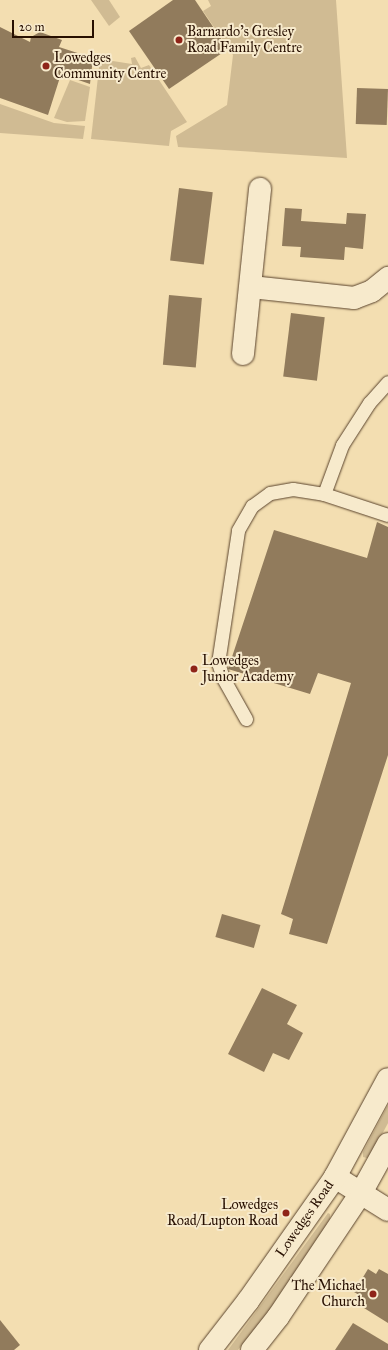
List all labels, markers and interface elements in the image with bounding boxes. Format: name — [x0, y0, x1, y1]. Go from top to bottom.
scale bar — [14, 12, 96, 38]
text: 20 m — [19, 20, 45, 34]
place label: Barnardo's Gresley Road Family Centre — [187, 24, 302, 56]
marker: Barnardo's Gresley Road Family Centre — [174, 35, 184, 45]
place label: Lowedges Community Centre — [54, 50, 166, 82]
marker: Lowedges Community Centre — [41, 61, 51, 71]
place label: Lowedges Junior Academy — [202, 653, 294, 686]
marker: Lowedges Junior Academy — [189, 664, 199, 674]
street label: Lowedges Road — [272, 1177, 338, 1261]
place label: Lowedges Road/Lupton Road — [167, 1197, 278, 1230]
marker: Lowedges Road/Lupton Road — [281, 1208, 291, 1218]
place label: The Michael Church — [291, 1278, 365, 1310]
marker: The Michael Church — [368, 1289, 378, 1299]

